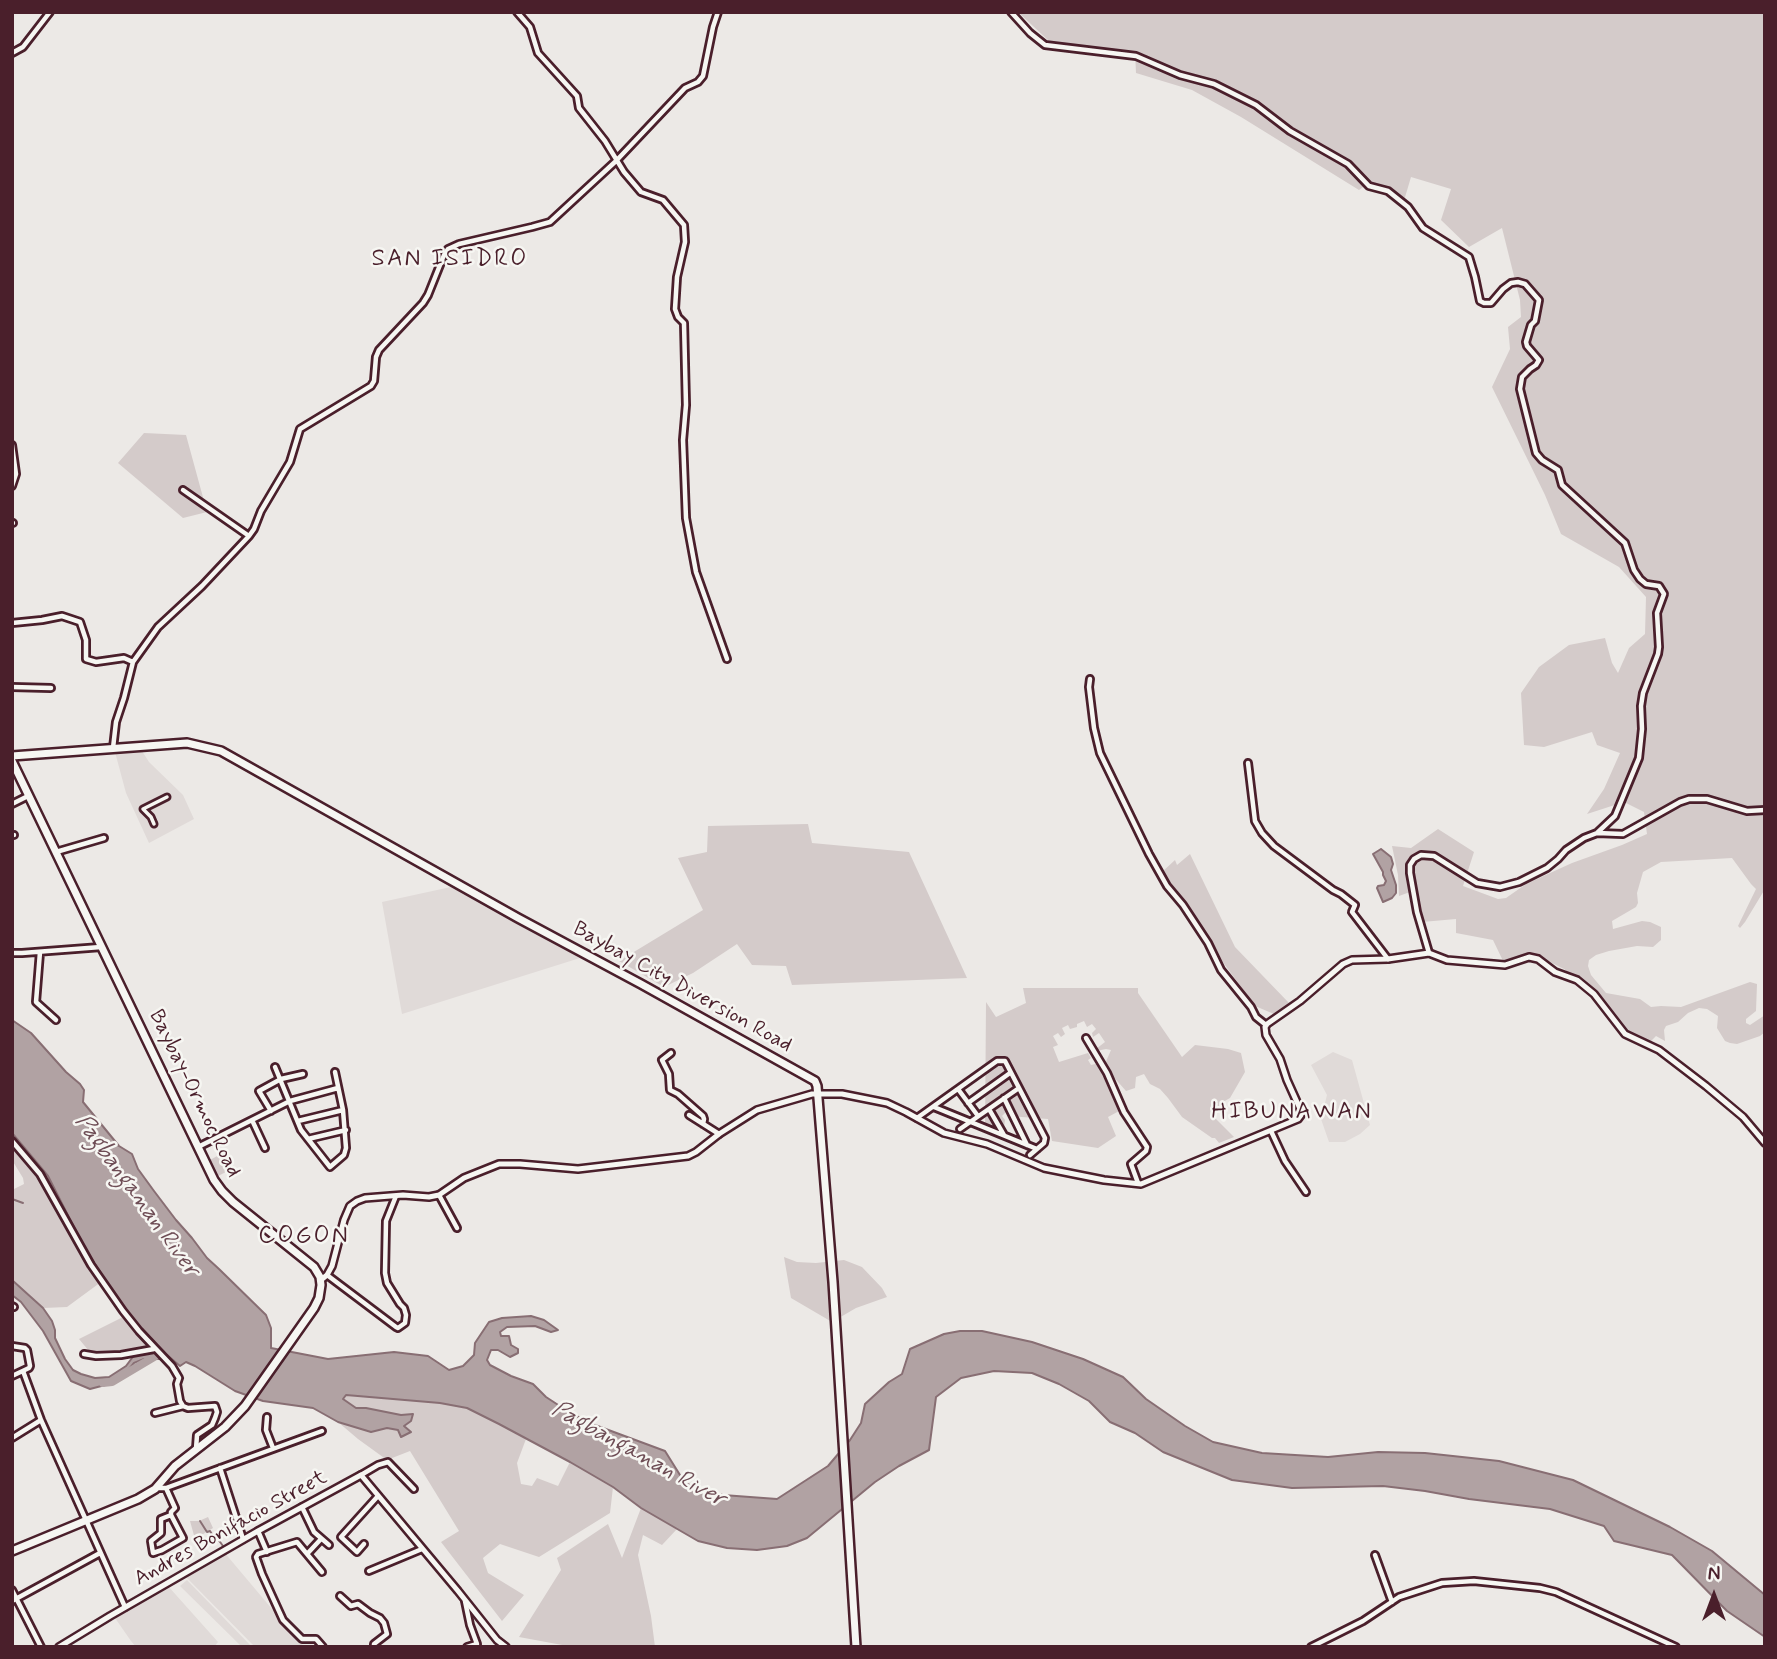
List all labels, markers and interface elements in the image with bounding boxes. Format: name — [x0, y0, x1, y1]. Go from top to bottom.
district label: SAN ISIDRO — [372, 246, 528, 274]
street label: Baybay City Diversion Road — [568, 917, 796, 1059]
street label: Baybay-Ormoc Road — [142, 1006, 246, 1182]
district label: HIBUNAWAN — [1213, 1099, 1371, 1127]
water label: Pagbanganan River — [68, 1110, 204, 1282]
district label: COGON — [259, 1223, 349, 1251]
water label: Pagbanganan River — [547, 1396, 729, 1514]
street label: Andres Bonifacio Street — [130, 1466, 332, 1592]
north arrow — [1679, 1561, 1749, 1631]
text: N — [1708, 1562, 1720, 1587]

